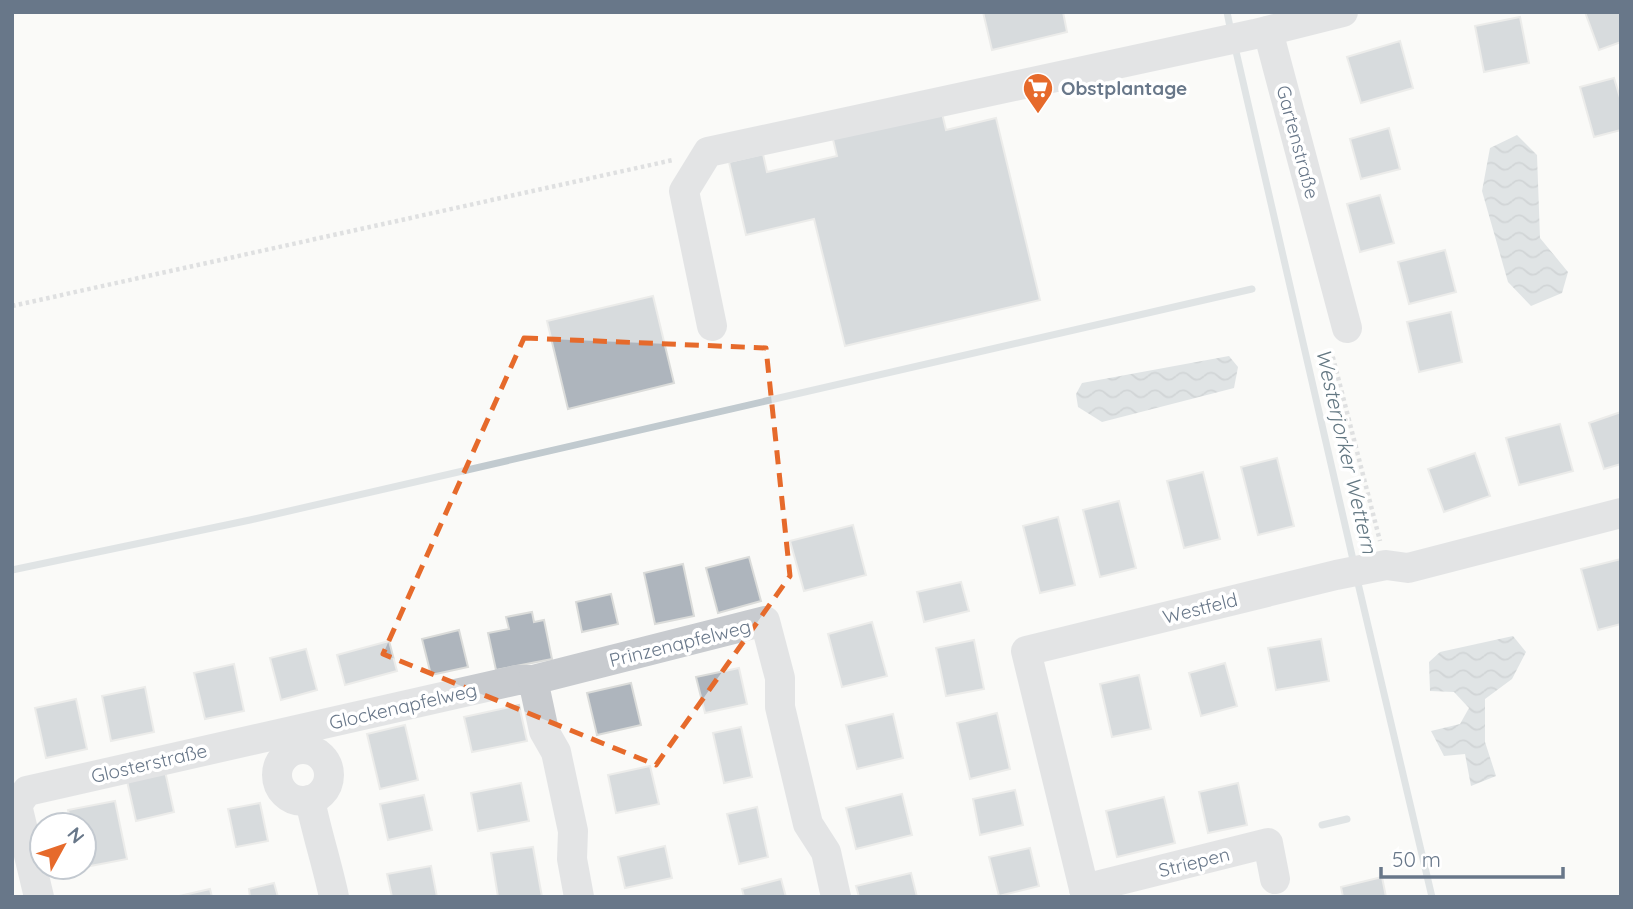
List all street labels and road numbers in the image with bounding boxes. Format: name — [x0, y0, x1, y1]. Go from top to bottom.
street label: Gartenstraße — [1271, 83, 1325, 201]
street label: Westfeld — [1160, 587, 1240, 629]
street label: Prinzenapfelweg — [607, 614, 753, 672]
street label: Glockenapfelweg — [327, 677, 479, 735]
street label: Glosterstraße — [89, 738, 209, 788]
street label: Striepen — [1156, 842, 1232, 882]

